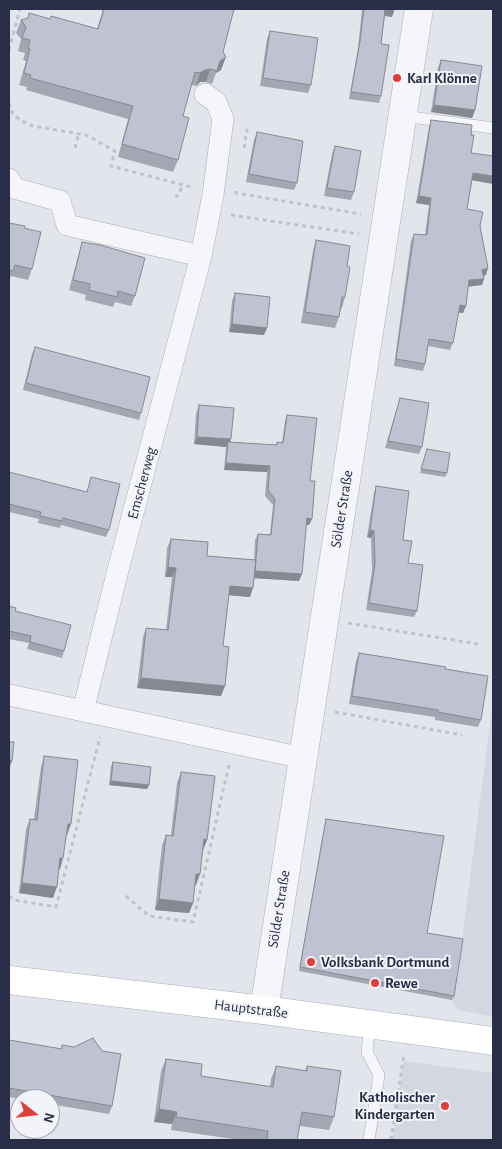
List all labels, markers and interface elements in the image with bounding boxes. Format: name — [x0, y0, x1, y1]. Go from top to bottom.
place label: Karl Klönne — [407, 69, 477, 87]
marker: Karl Klönne — [391, 72, 403, 84]
street label: Emscherweg — [124, 445, 160, 521]
street label: Sölder Straße — [327, 469, 357, 549]
street label: Sölder Straße — [264, 869, 294, 949]
place label: Volksbank Dortmund — [321, 953, 449, 971]
marker: Volksbank Dortmund — [305, 956, 317, 968]
place label: Rewe — [385, 974, 418, 992]
marker: Rewe — [369, 977, 381, 989]
street label: Hauptstraße — [213, 996, 289, 1022]
place label: Katholischer Kindergarten — [355, 1088, 435, 1123]
north arrow — [10, 1089, 60, 1139]
marker: Katholischer Kindergarten — [439, 1100, 451, 1112]
text: N — [40, 1111, 57, 1124]

